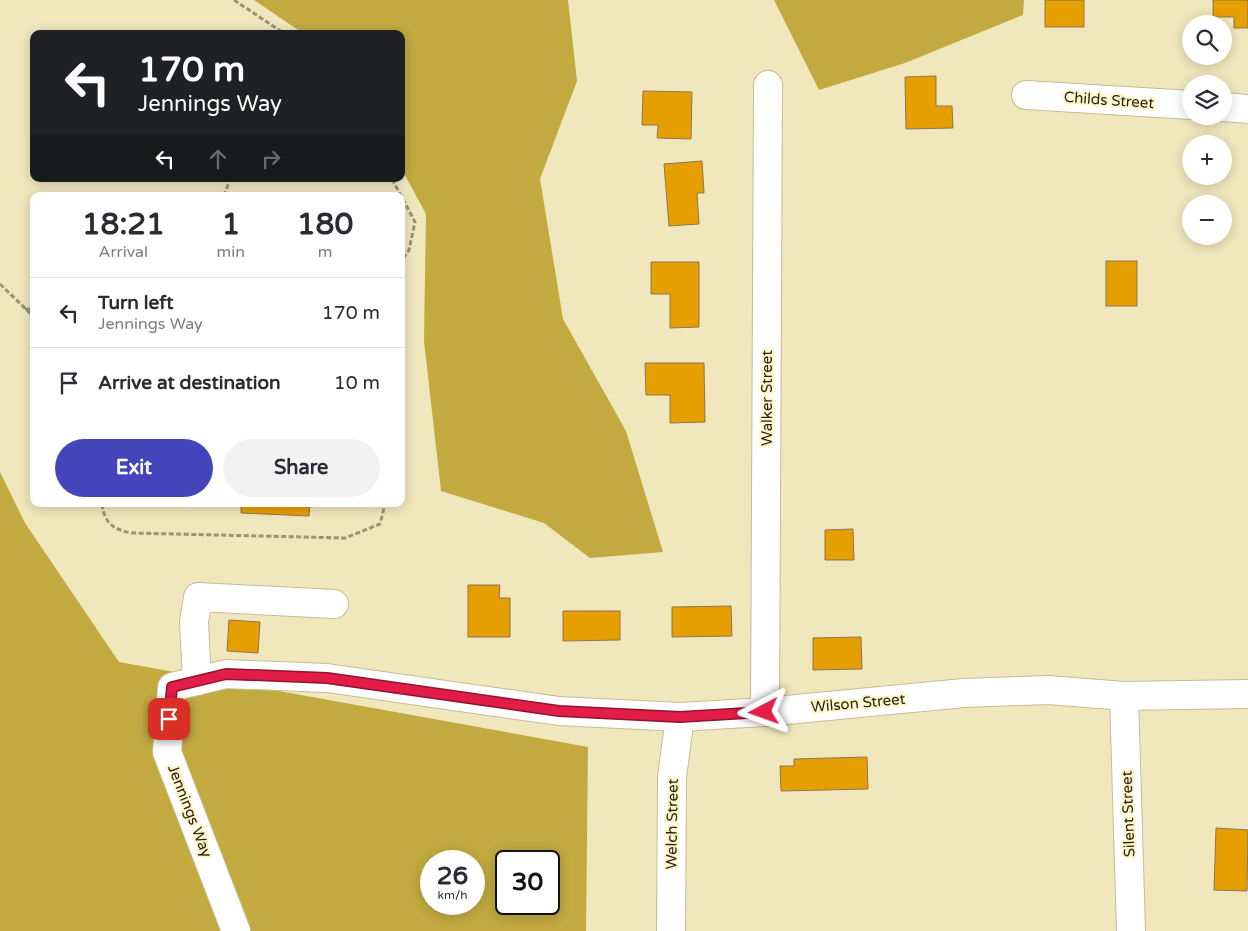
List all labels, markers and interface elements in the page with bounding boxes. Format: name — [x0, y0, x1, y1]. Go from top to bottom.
map controls — [1182, 15, 1232, 245]
button: search — [1182, 15, 1232, 65]
text: 170 m — [138, 49, 245, 91]
icon: left — [55, 50, 120, 115]
button: layers — [1182, 75, 1232, 125]
street label: Childs Street — [1063, 88, 1155, 112]
text: Jennings Way — [138, 91, 282, 117]
button: + — [1182, 135, 1232, 185]
icon: left — [151, 145, 179, 173]
icon: ahead — [204, 145, 232, 173]
icon: right — [257, 145, 285, 173]
button: − — [1182, 195, 1232, 245]
text: 18:21 — [82, 206, 165, 243]
text: 1 — [221, 206, 240, 243]
text: 180 — [297, 206, 353, 243]
text: Arrival — [99, 242, 148, 262]
text: min — [217, 242, 245, 262]
text: m — [318, 242, 332, 262]
text: Turn left — [98, 292, 174, 314]
icon: left — [55, 299, 83, 327]
text: 170 m — [322, 302, 380, 324]
text: Jennings Way — [98, 314, 203, 334]
street label: Walker Street — [758, 350, 776, 446]
icon: arrive — [55, 369, 83, 397]
text: Arrive at destination — [98, 372, 281, 394]
text: 10 m — [334, 372, 380, 394]
button: Exit — [55, 439, 213, 497]
button: Share — [223, 439, 380, 497]
position arrow — [737, 685, 789, 737]
street label: Wilson Street — [810, 690, 906, 716]
pin — [148, 698, 190, 740]
icon: arrive — [155, 705, 183, 733]
street label: Jennings Way — [164, 762, 216, 860]
street label: Silent Street — [1117, 770, 1139, 858]
street label: Welch Street — [662, 778, 682, 869]
speed limit sign: 30 — [495, 850, 560, 915]
text: 26 — [437, 861, 468, 891]
text: km/h — [437, 888, 468, 902]

